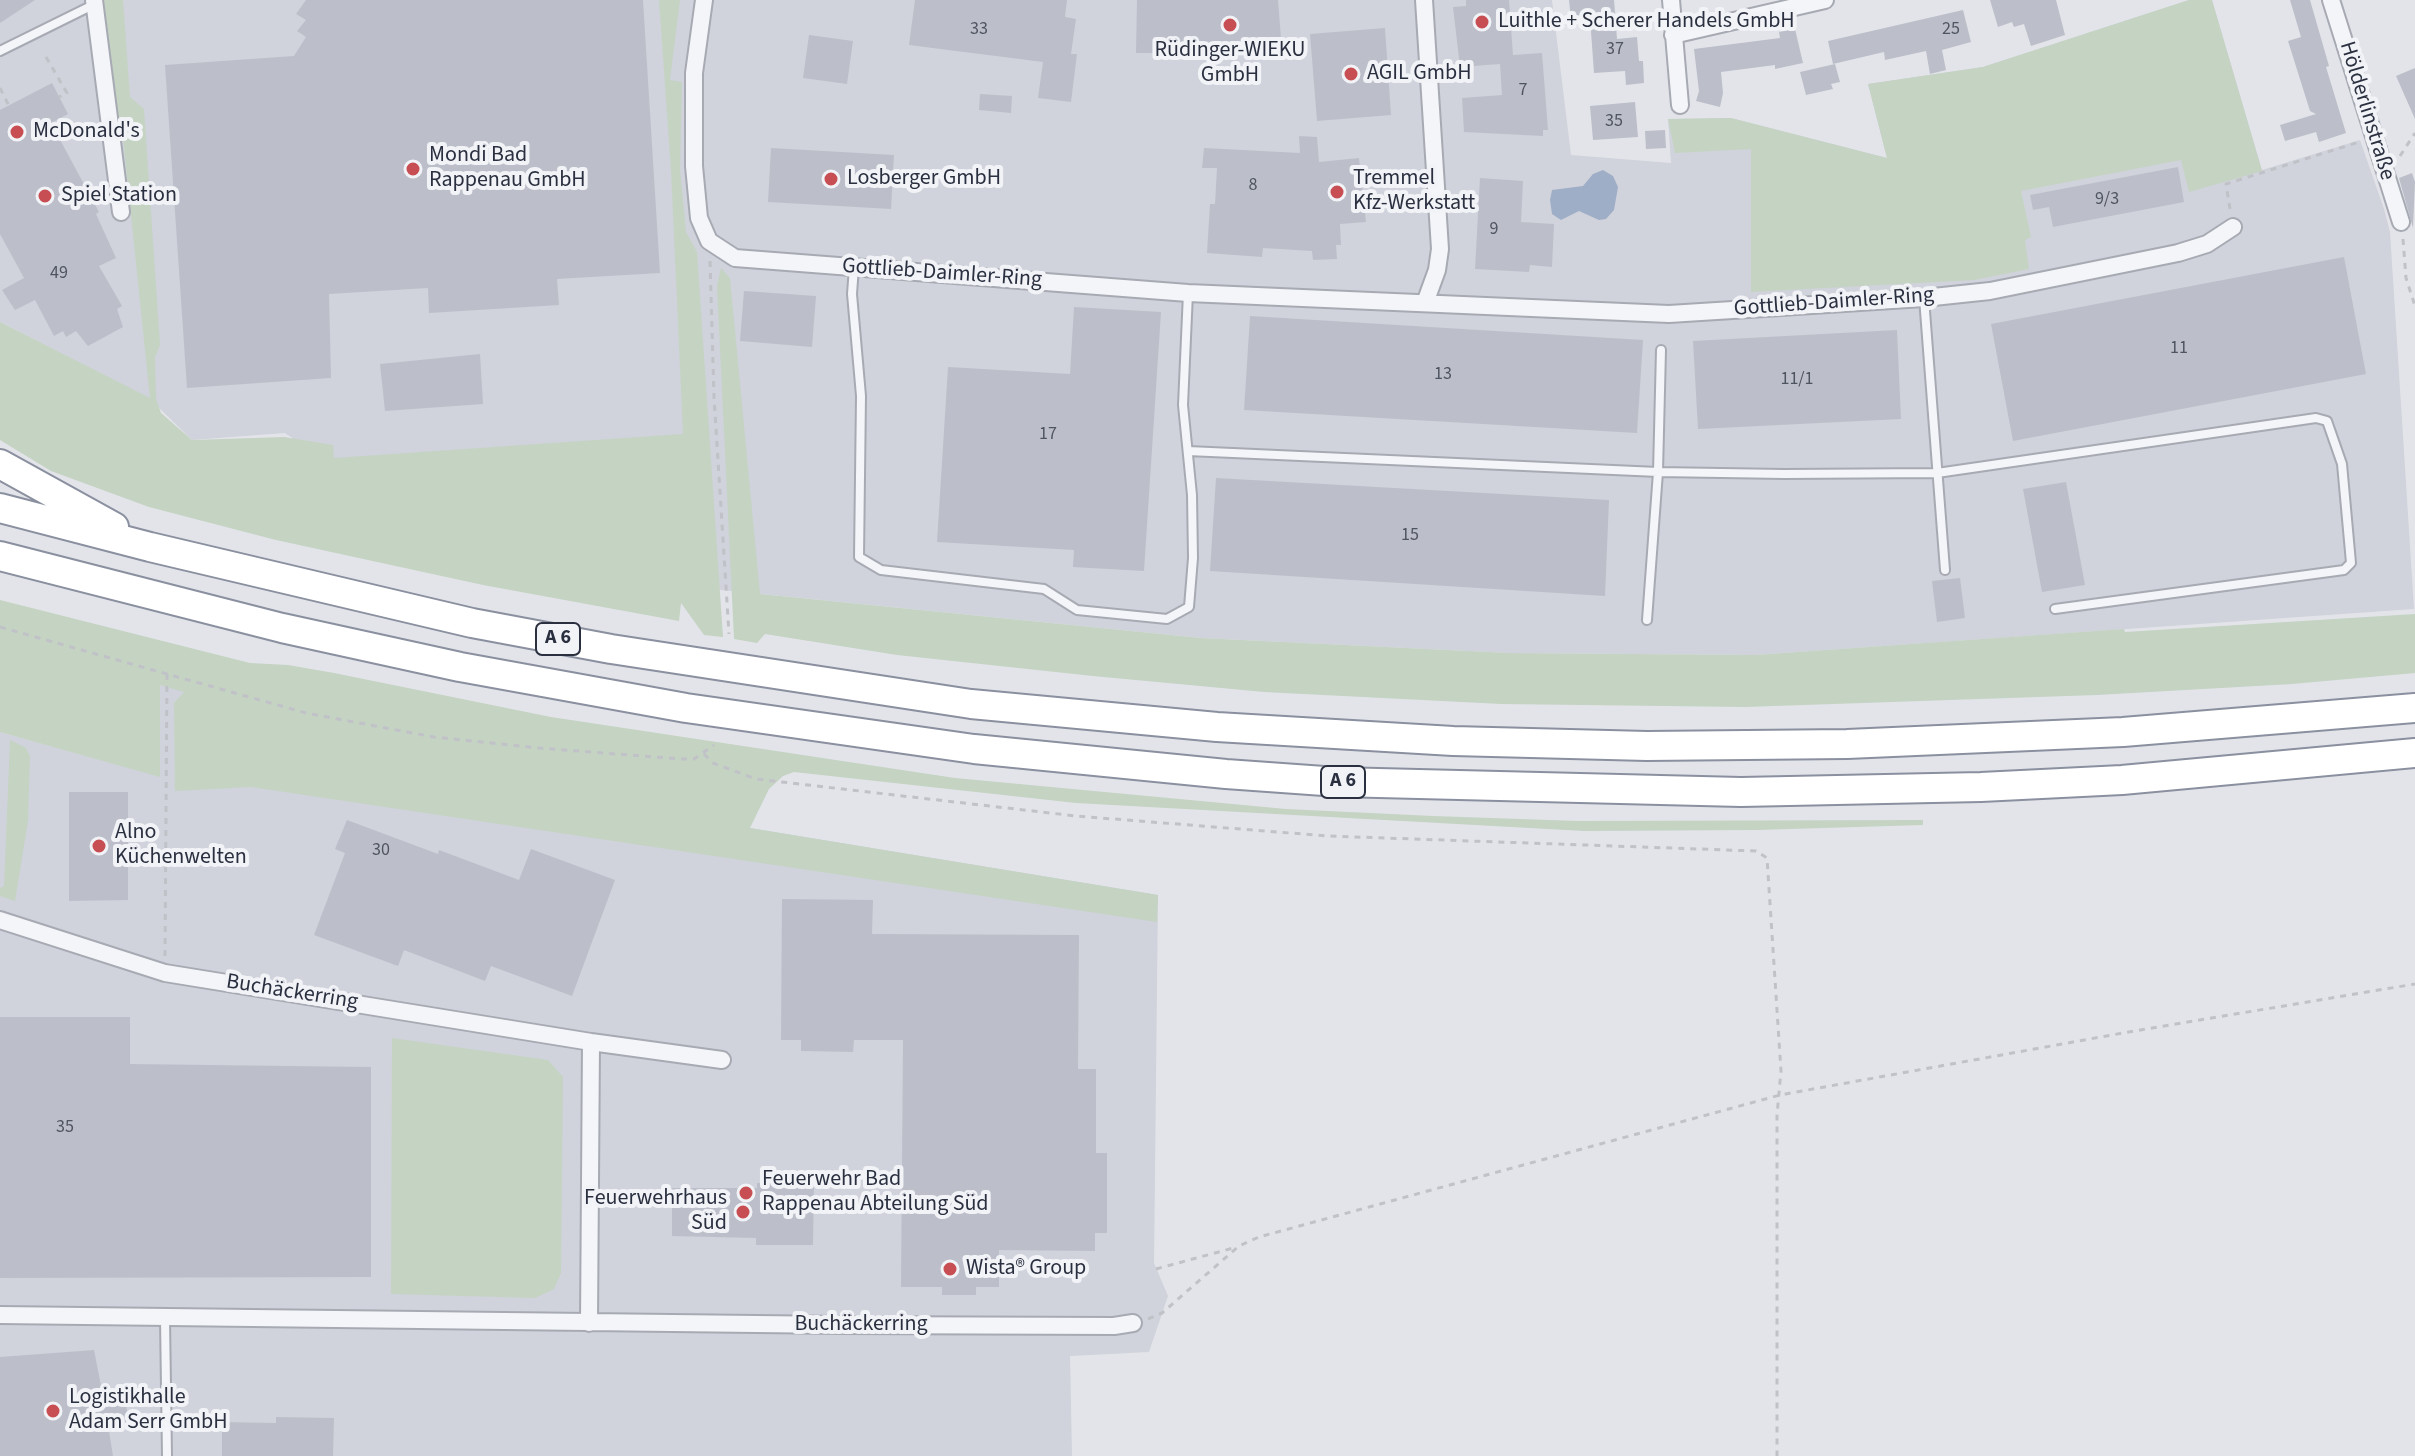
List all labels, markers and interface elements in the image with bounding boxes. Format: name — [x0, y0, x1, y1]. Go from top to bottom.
place label: Luithle + Scherer Handels GmbH — [1498, 9, 1795, 35]
marker: Luithle + Scherer Handels GmbH — [1473, 13, 1491, 31]
marker: Rüdinger-WIEKU GmbH — [1221, 16, 1239, 34]
house number: 33 — [970, 19, 988, 41]
house number: 25 — [1942, 19, 1960, 41]
place label: Rüdinger-WIEKU GmbH — [1155, 38, 1305, 90]
street label: Hölderlinstraße — [2332, 38, 2400, 184]
house number: 37 — [1606, 39, 1624, 61]
place label: AGIL GmbH — [1367, 61, 1471, 87]
marker: AGIL GmbH — [1342, 65, 1360, 83]
house number: 7 — [1519, 80, 1527, 102]
house number: 35 — [1605, 111, 1623, 133]
place label: McDonald's — [33, 119, 140, 145]
marker: McDonald's — [8, 123, 26, 141]
place label: Mondi Bad Rappenau GmbH — [429, 143, 586, 194]
marker: Mondi Bad Rappenau GmbH — [404, 160, 422, 178]
place label: Losberger GmbH — [847, 166, 1001, 192]
place label: Tremmel Kfz-Werkstatt — [1353, 166, 1475, 218]
marker: Losberger GmbH — [822, 170, 840, 188]
house number: 8 — [1249, 175, 1257, 197]
place label: Spiel Station — [61, 183, 177, 209]
marker: Tremmel Kfz-Werkstatt — [1328, 183, 1346, 201]
marker: Spiel Station — [36, 187, 54, 205]
house number: 9/3 — [2095, 189, 2119, 211]
house number: 9 — [1490, 219, 1498, 241]
street label: Gottlieb-Daimler-Ring — [841, 254, 1043, 294]
house number: 49 — [50, 263, 68, 285]
street label: Gottlieb-Daimler-Ring — [1733, 283, 1935, 323]
house number: 11 — [2170, 338, 2188, 360]
house number: 13 — [1434, 364, 1452, 386]
house number: 11/1 — [1780, 369, 1814, 391]
house number: 17 — [1039, 424, 1057, 446]
house number: 15 — [1401, 525, 1419, 547]
road number: A 6 — [536, 623, 580, 655]
road number: A 6 — [1321, 766, 1365, 798]
place label: Alno Küchenwelten — [115, 820, 247, 872]
marker: Alno Küchenwelten — [90, 837, 108, 855]
house number: 30 — [372, 840, 390, 862]
street label: Buchäckerring — [224, 970, 360, 1016]
house number: 35 — [56, 1117, 74, 1139]
place label: Feuerwehr Bad Rappenau Abteilung Süd — [762, 1167, 989, 1218]
marker: Feuerwehr Bad Rappenau Abteilung Süd — [737, 1184, 755, 1202]
place label: Feuerwehrhaus Süd — [584, 1186, 727, 1238]
marker: Feuerwehrhaus Süd — [734, 1203, 752, 1221]
place label: Wista® Group — [966, 1256, 1086, 1282]
marker: Wista® Group — [941, 1260, 959, 1278]
street label: Buchäckerring — [794, 1312, 928, 1338]
place label: Logistikhalle Adam Serr GmbH — [69, 1385, 228, 1436]
marker: Logistikhalle Adam Serr GmbH — [44, 1402, 62, 1420]

